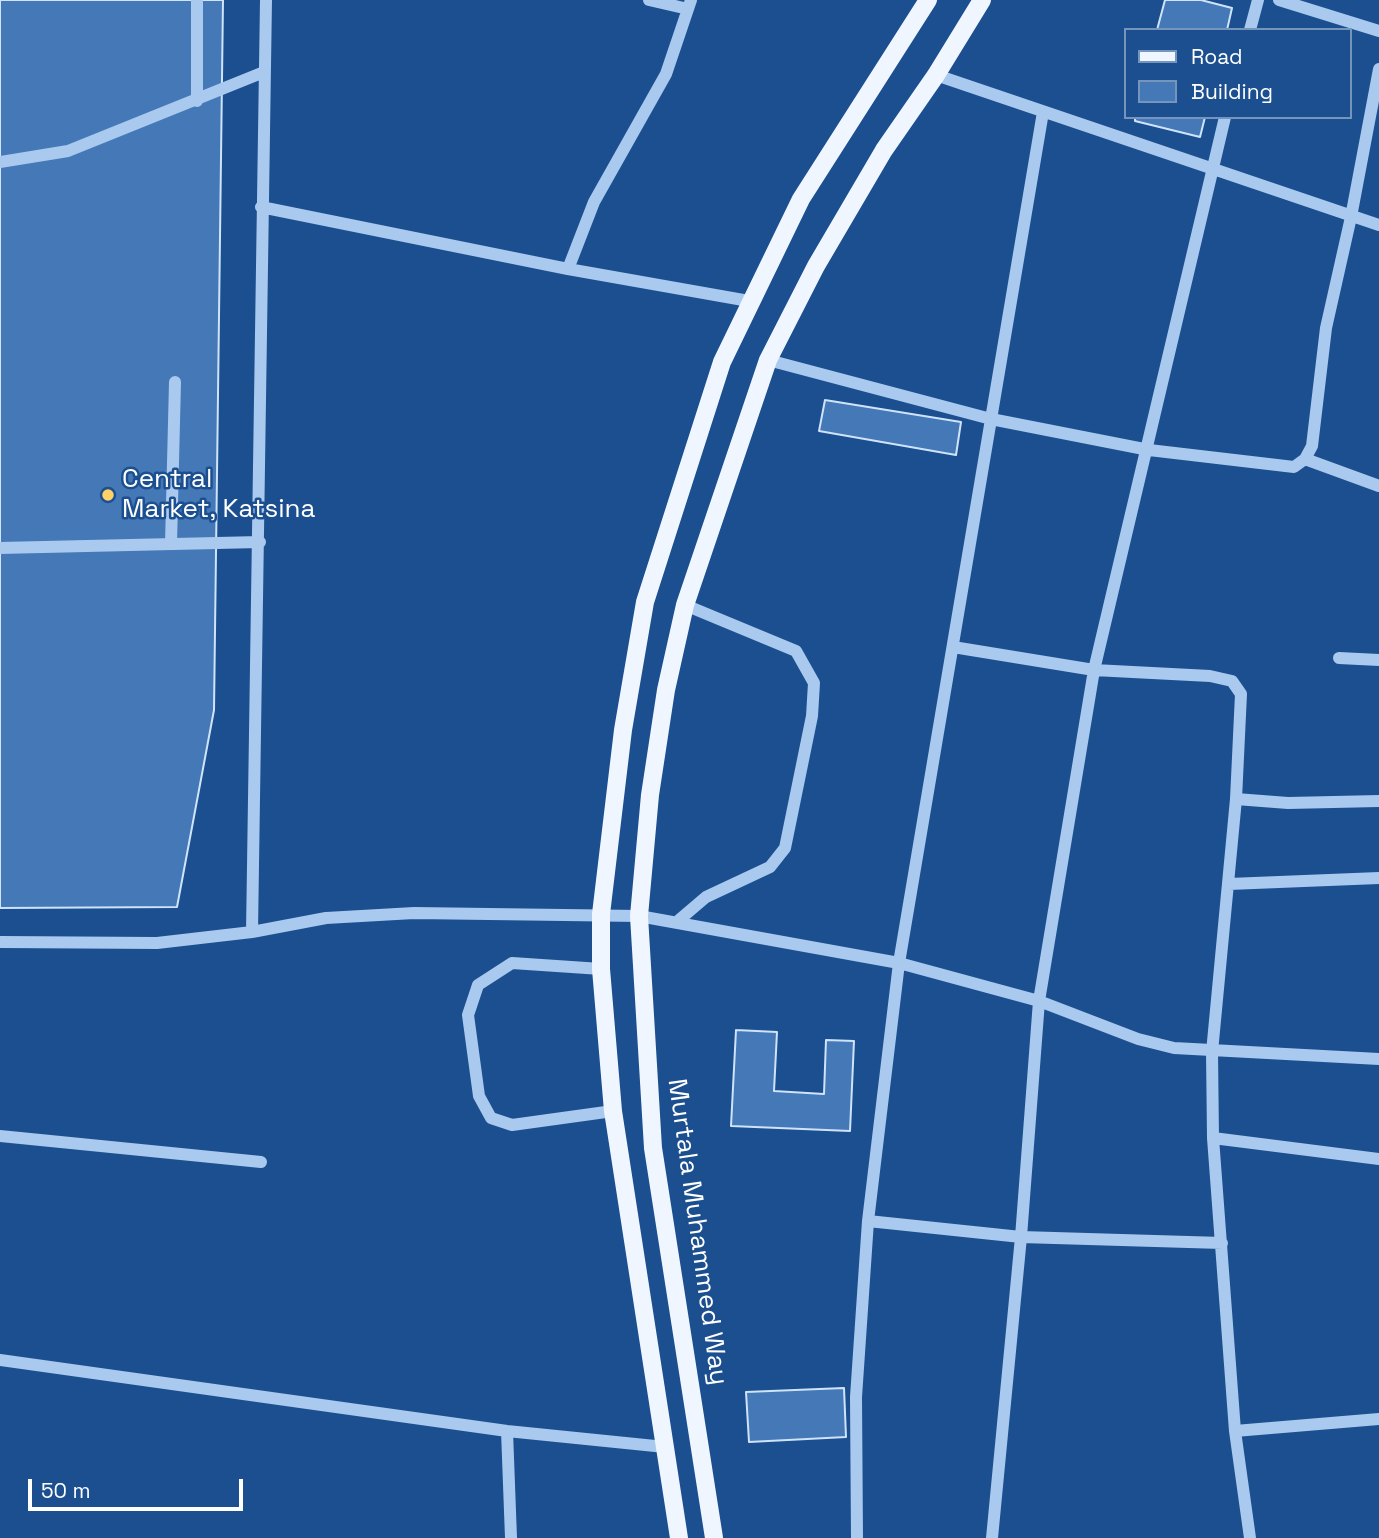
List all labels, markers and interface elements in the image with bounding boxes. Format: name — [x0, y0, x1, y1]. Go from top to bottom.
legend — [1124, 28, 1351, 119]
text: Road — [1191, 43, 1243, 70]
text: Building — [1191, 78, 1273, 105]
place label: Central Market, Katsina — [122, 464, 315, 526]
marker: Central Market, Katsina — [100, 487, 116, 503]
street label: Murtala Muhammed Way — [660, 1077, 734, 1387]
scale bar — [32, 1464, 247, 1508]
text: 50 m — [41, 1477, 91, 1504]

